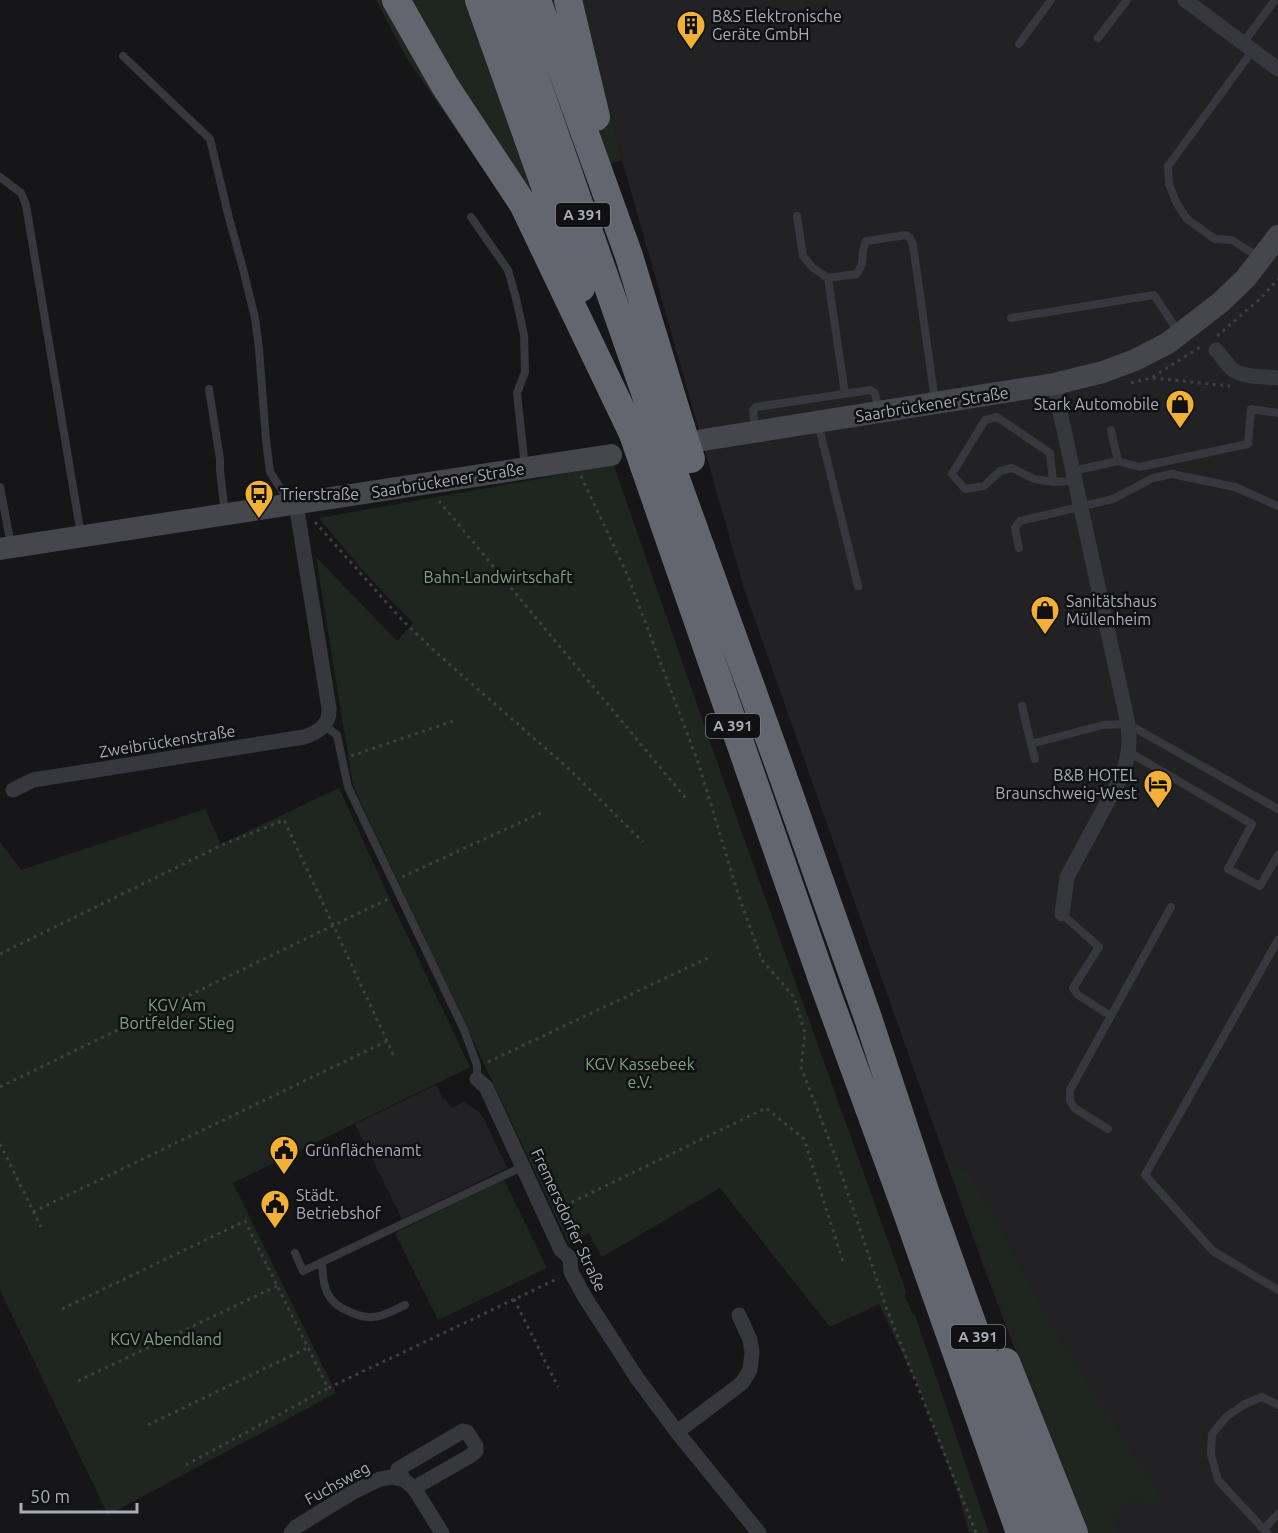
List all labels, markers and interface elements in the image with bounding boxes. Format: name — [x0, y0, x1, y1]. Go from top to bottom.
place label: B&S Elektronische Geräte GmbH — [712, 7, 842, 43]
building icon: B&S Elektronische Geräte GmbH — [675, 9, 707, 51]
road number: A 391 — [556, 203, 610, 227]
street label: Saarbrückener Straße — [854, 383, 1010, 425]
shop icon: Stark Automobile — [1164, 388, 1196, 430]
place label: Stark Automobile — [1034, 395, 1159, 413]
street label: Saarbrückener Straße — [370, 459, 526, 501]
bus stop icon: Trierstraße — [243, 478, 275, 520]
place label: Trierstraße — [280, 485, 359, 503]
park label: Bahn-Landwirtschaft — [424, 568, 573, 586]
place label: Sanitätshaus Müllenheim — [1066, 592, 1157, 628]
shop icon: Sanitätshaus Müllenheim — [1029, 594, 1061, 636]
road number: A 391 — [706, 714, 760, 738]
street label: Zweibrückenstraße — [98, 721, 236, 761]
place label: B&B HOTEL Braunschweig-West — [995, 766, 1138, 802]
hotel icon: B&B HOTEL Braunschweig-West — [1142, 768, 1174, 810]
park label: KGV Am Bortfelder Stieg — [119, 996, 235, 1032]
park label: KGV Kassebeek e.V. — [585, 1055, 695, 1091]
public building icon: Grünflächenamt — [268, 1134, 300, 1176]
place label: Grünflächenamt — [305, 1141, 422, 1159]
street label: Fremersdorfer Straße — [528, 1146, 610, 1294]
place label: Städt. Betriebshof — [296, 1186, 382, 1222]
public building icon: Städt. Betriebshof — [259, 1188, 291, 1230]
road number: A 391 — [951, 1325, 1005, 1349]
park label: KGV Abendland — [110, 1330, 222, 1348]
street label: Fuchsweg — [301, 1458, 373, 1508]
scale bar — [21, 1476, 136, 1514]
text: 50 m — [30, 1486, 70, 1506]

